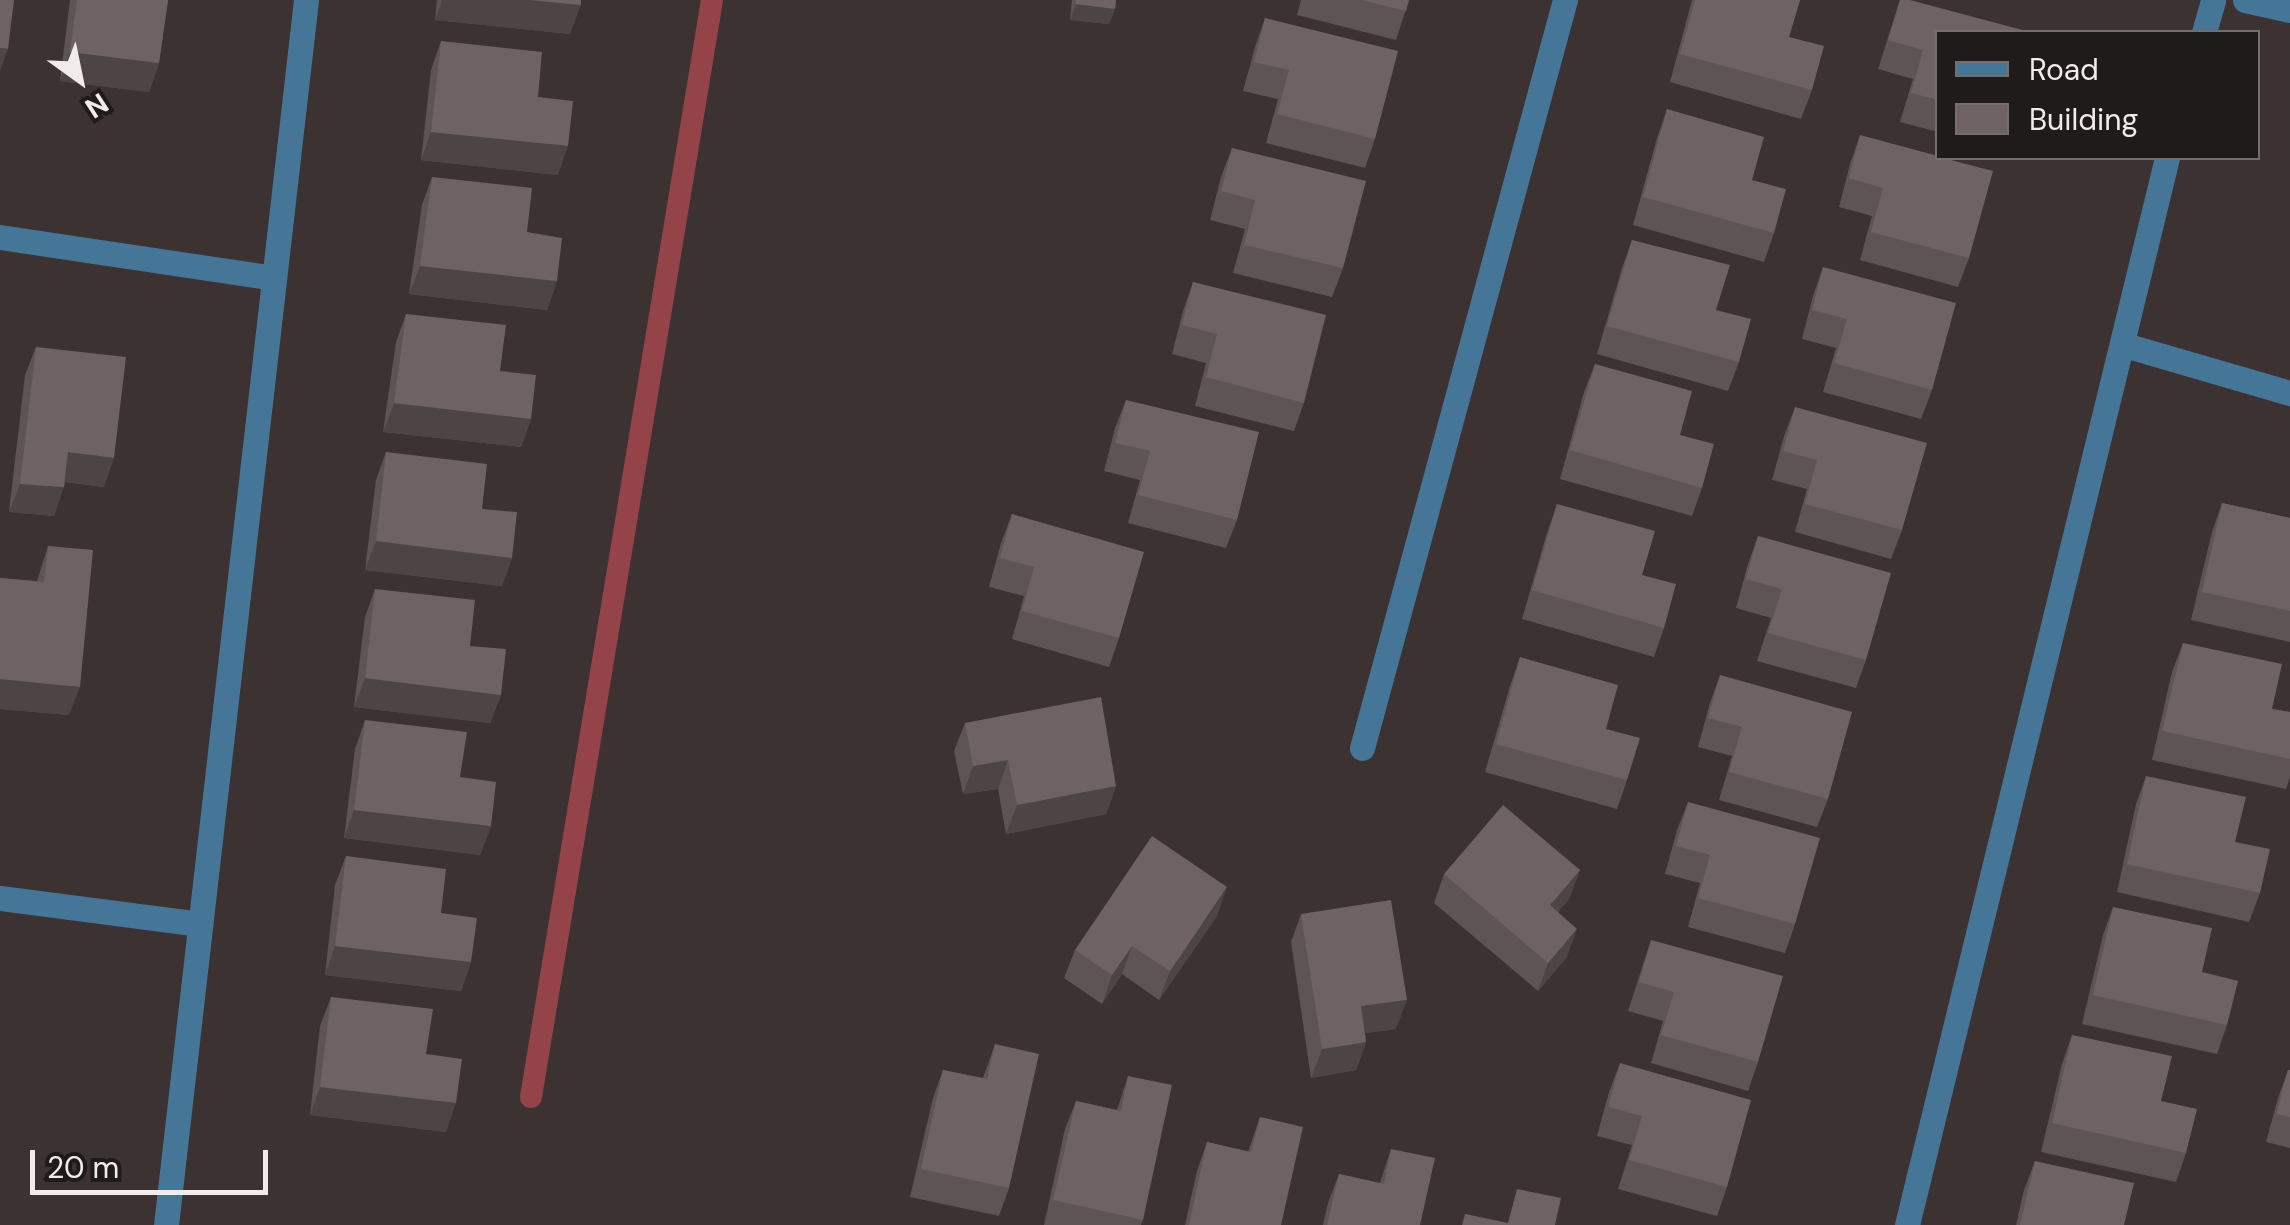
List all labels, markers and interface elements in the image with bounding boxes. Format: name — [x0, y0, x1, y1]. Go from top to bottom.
north arrow — [30, 30, 130, 130]
legend — [1935, 30, 2260, 160]
text: Road — [2029, 50, 2099, 89]
text: N — [78, 84, 115, 127]
text: Building — [2029, 100, 2138, 139]
scale bar — [35, 1130, 272, 1192]
text: 20 m — [47, 1148, 119, 1187]

